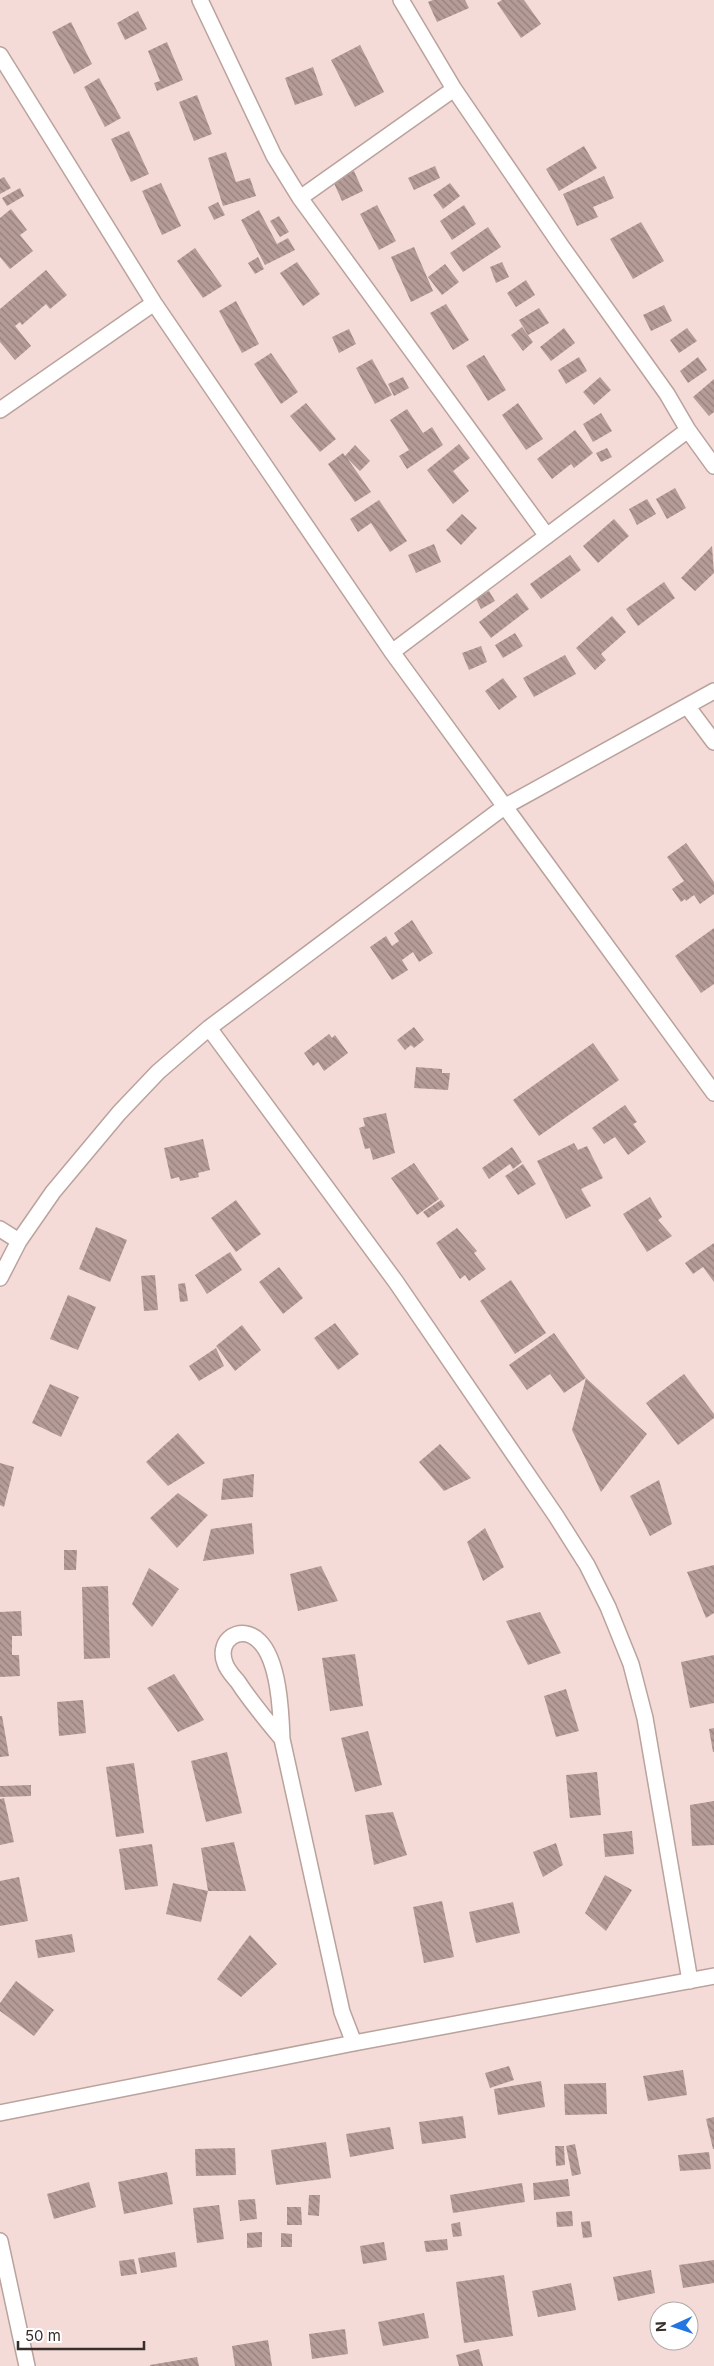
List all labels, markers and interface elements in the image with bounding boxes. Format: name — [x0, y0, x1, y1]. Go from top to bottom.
north arrow — [649, 2301, 699, 2351]
scale bar — [18, 2318, 144, 2350]
text: N — [652, 2321, 669, 2332]
text: 50 m — [25, 2326, 61, 2345]

